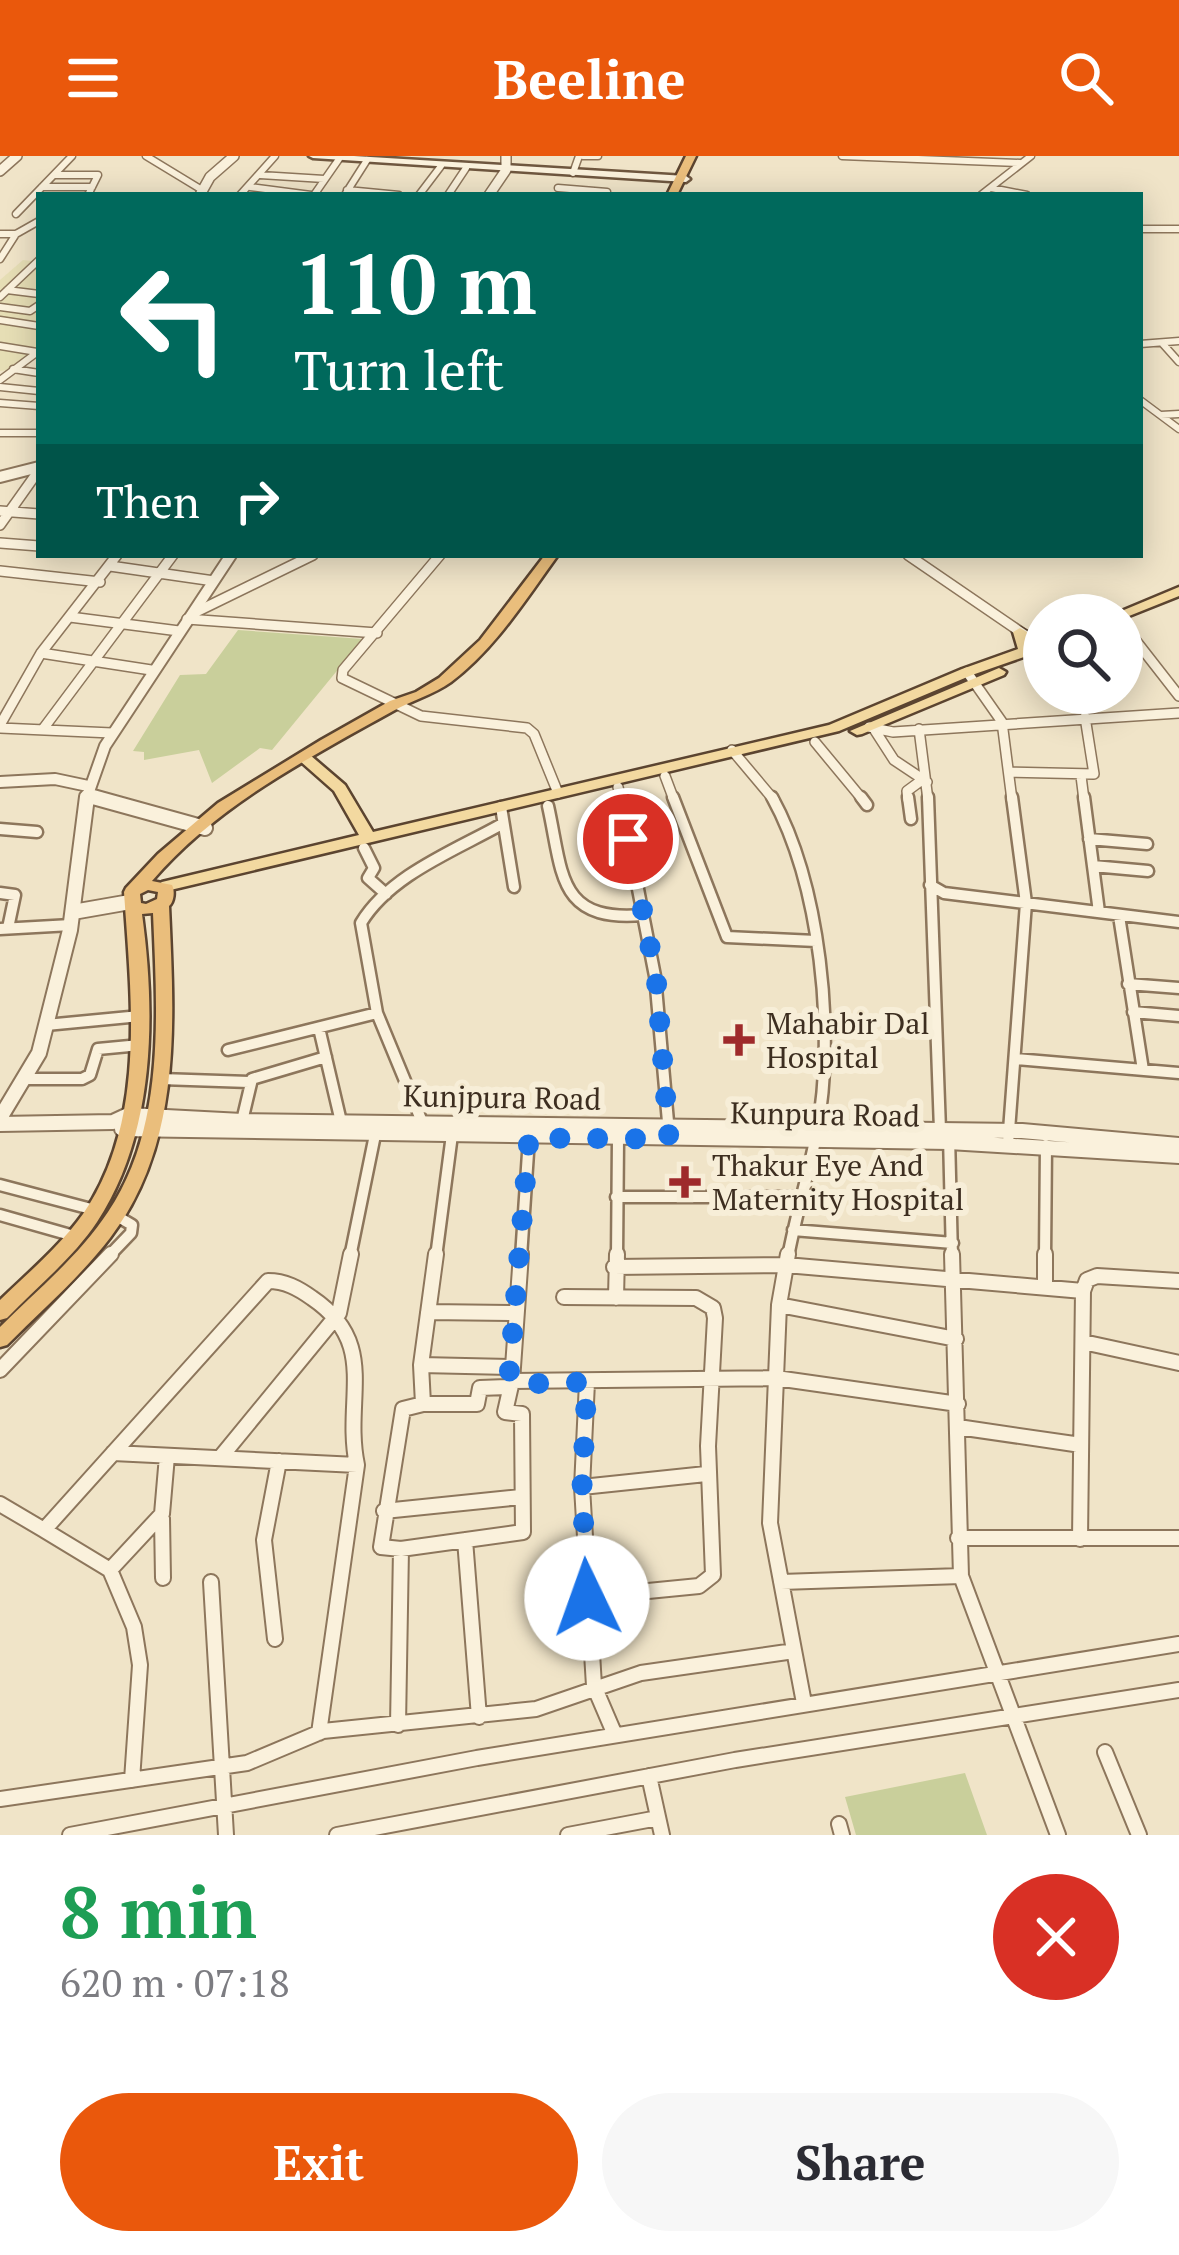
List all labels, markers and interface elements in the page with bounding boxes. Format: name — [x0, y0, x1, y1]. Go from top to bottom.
text: Beeline — [493, 43, 686, 114]
icon: menu — [60, 45, 126, 111]
icon: search — [1053, 45, 1119, 111]
text: 110 m — [294, 227, 537, 338]
icon: left — [96, 240, 252, 396]
text: Turn left — [294, 334, 504, 405]
icon: right — [224, 468, 290, 534]
text: Then — [96, 471, 200, 531]
map controls — [1023, 594, 1143, 714]
button: search — [1023, 594, 1143, 714]
pin — [577, 788, 679, 890]
icon: arrive — [595, 806, 661, 872]
place label: Mahabir Dal Hospital — [766, 1003, 930, 1077]
marker: Mahabir Dal Hospital — [723, 1024, 755, 1056]
street label: Kunjpura Road — [403, 1075, 601, 1119]
street label: Kunpura Road — [730, 1092, 920, 1136]
place label: Thakur Eye And Maternity Hospital — [712, 1145, 964, 1219]
marker: Thakur Eye And Maternity Hospital — [669, 1166, 701, 1198]
position arrow — [524, 1535, 650, 1661]
text: 8 min — [60, 1863, 257, 1959]
button: close — [993, 1874, 1119, 2000]
text: 620 m · 07:18 — [60, 1956, 290, 2008]
button: Exit — [60, 2093, 578, 2231]
button: Share — [602, 2093, 1119, 2231]

